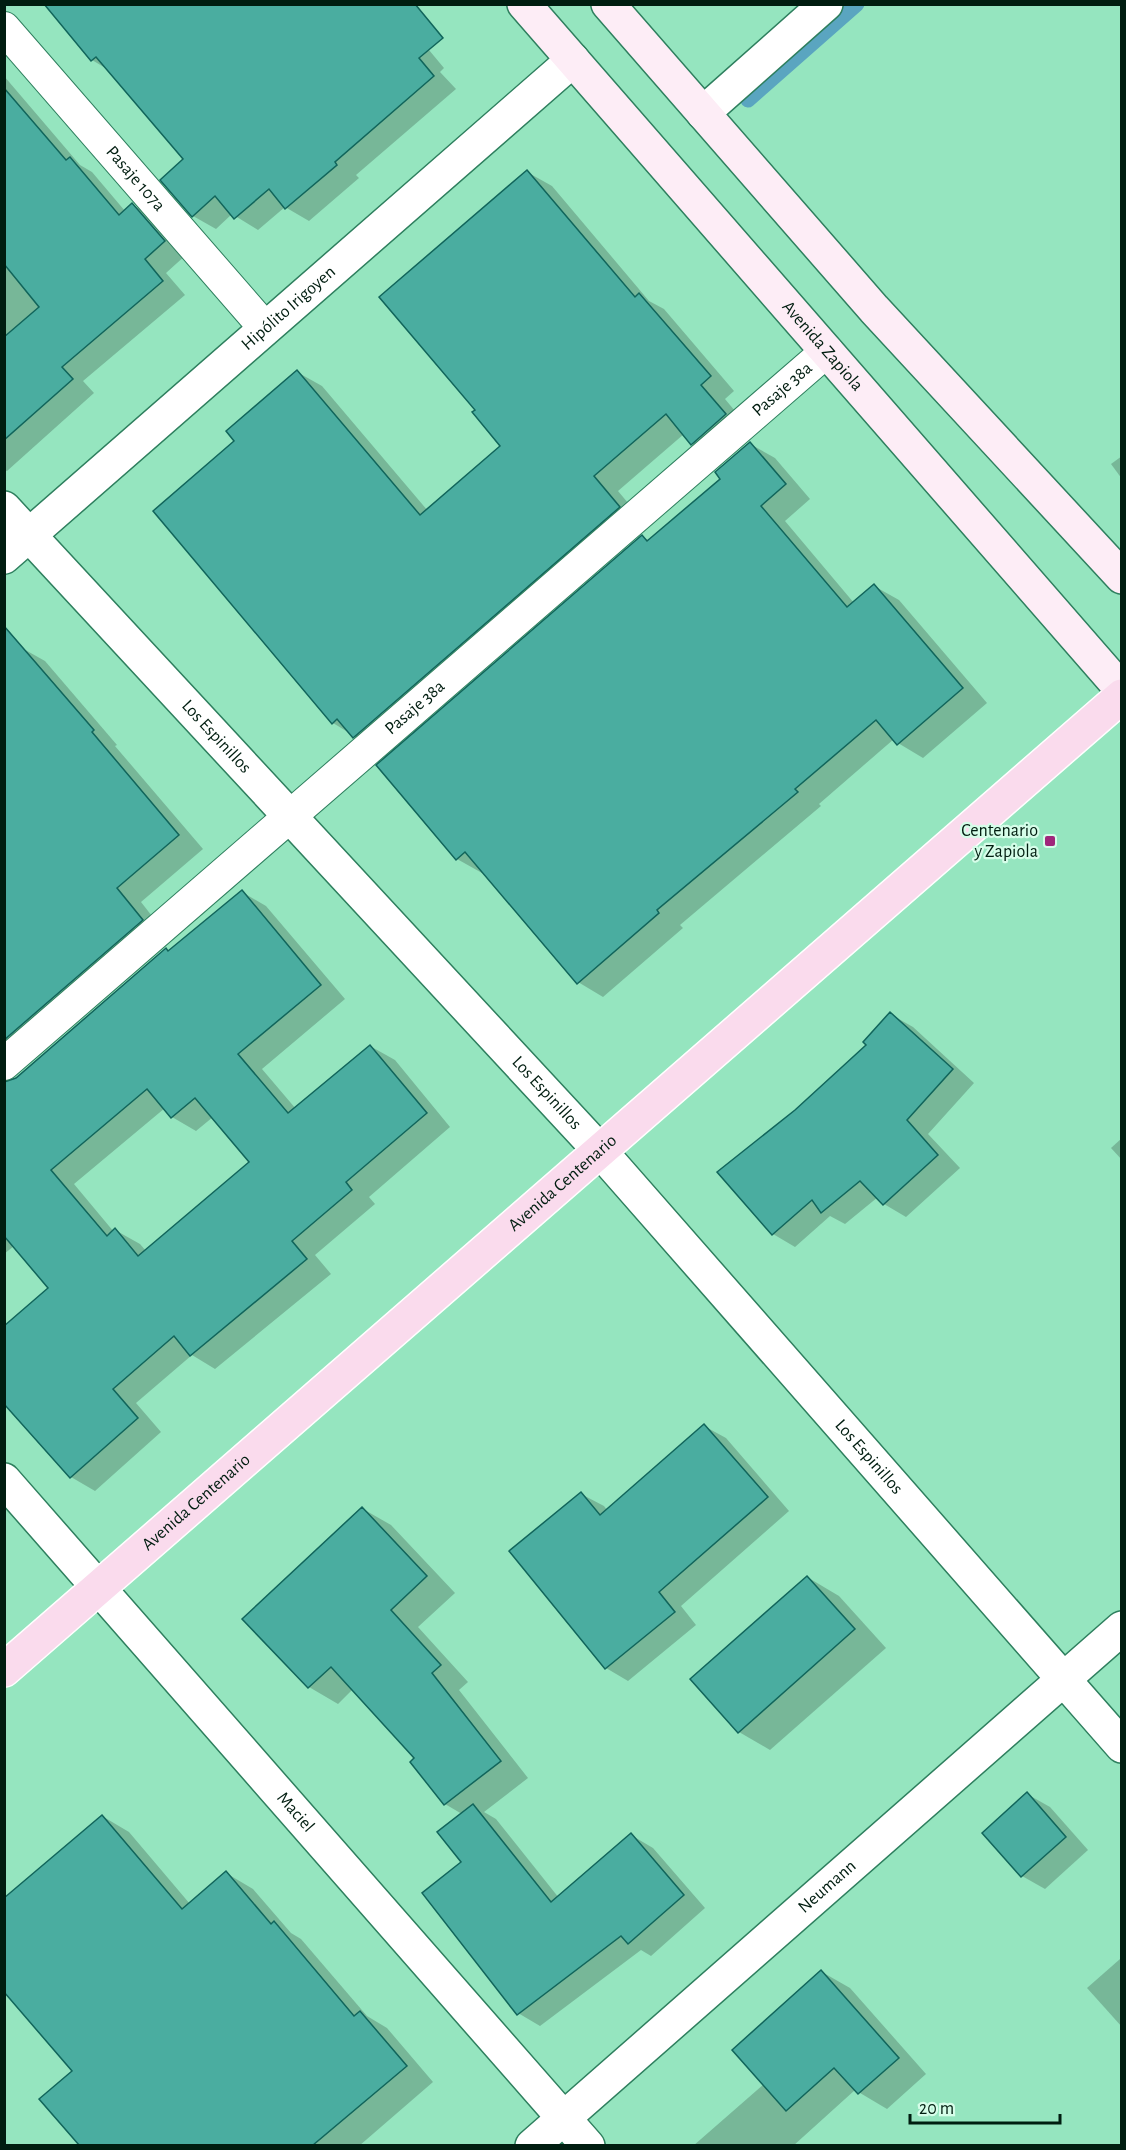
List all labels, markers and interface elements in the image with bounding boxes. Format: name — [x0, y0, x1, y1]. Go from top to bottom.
street label: Pasaje 107a — [102, 143, 168, 215]
street label: Hipólito Irigoyen — [238, 263, 339, 354]
street label: Avenida Zapiola — [778, 298, 866, 395]
street label: Pasaje 38a — [749, 359, 816, 420]
street label: Pasaje 38a — [382, 677, 448, 738]
street label: Los Espinillos — [178, 697, 254, 777]
place label: Centenario y Zapiola — [961, 822, 1038, 861]
marker: Centenario y Zapiola — [1043, 834, 1057, 848]
street label: Los Espinillos — [508, 1053, 585, 1133]
street label: Avenida Centenario — [505, 1131, 620, 1235]
street label: Los Espinillos — [831, 1416, 906, 1498]
street label: Avenida Centenario — [139, 1451, 254, 1554]
street label: Maciel — [273, 1789, 317, 1836]
street label: Neumann — [795, 1857, 860, 1917]
scale bar — [910, 2087, 1060, 2125]
text: 20 m — [919, 2100, 954, 2118]

